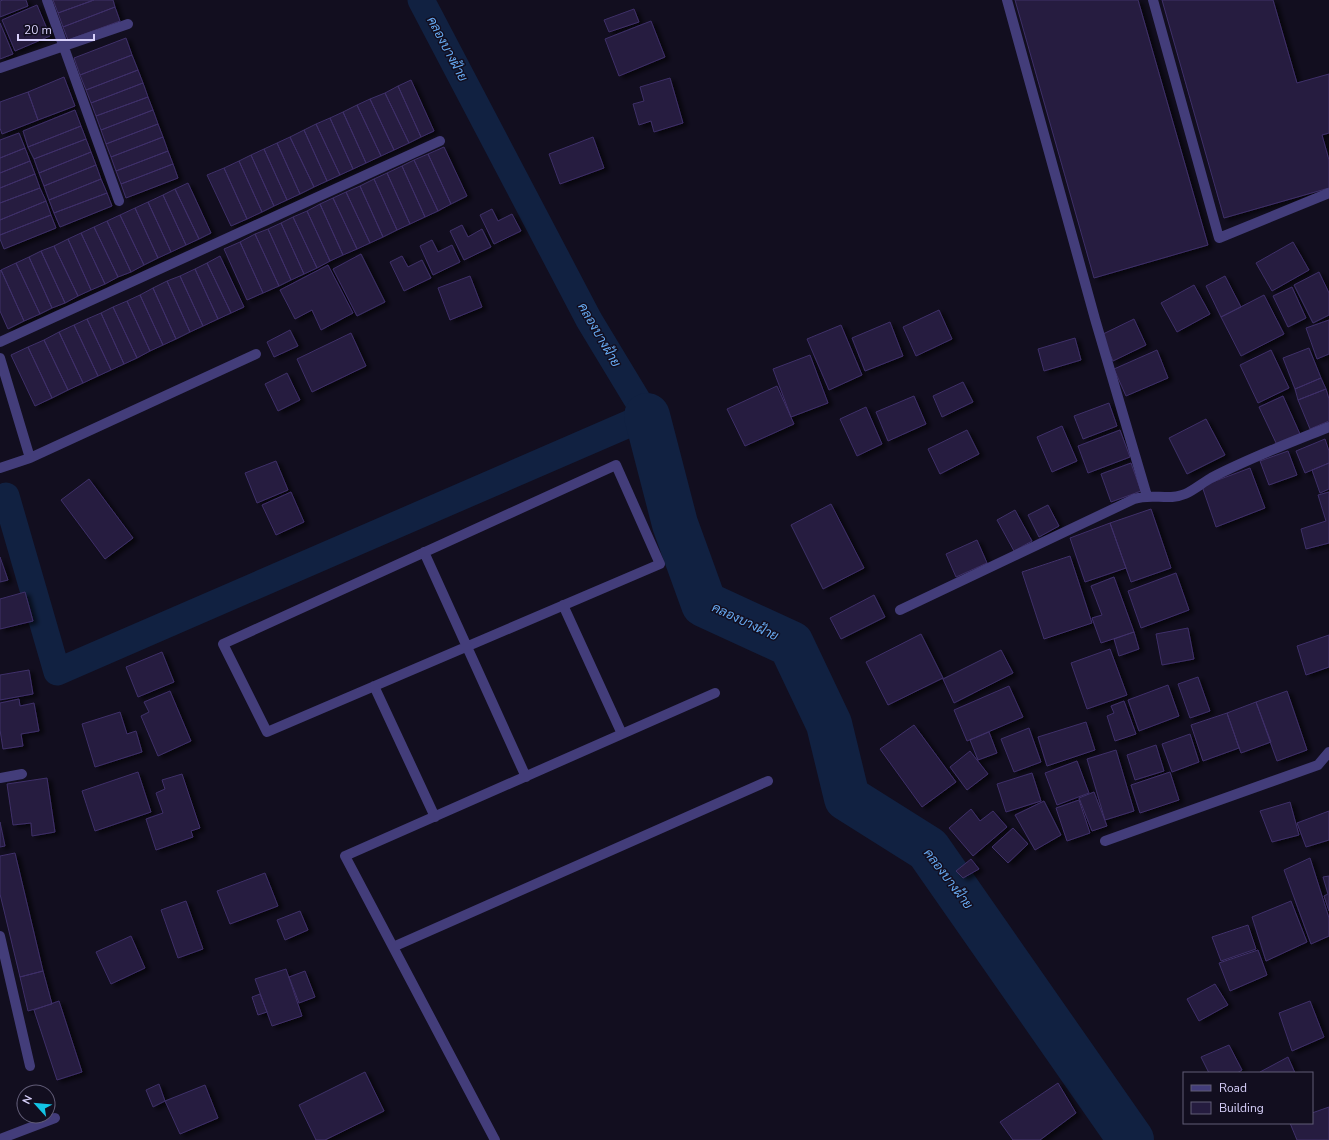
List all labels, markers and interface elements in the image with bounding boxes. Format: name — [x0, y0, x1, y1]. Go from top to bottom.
water label: คลองบางฝ้าย — [422, 13, 472, 85]
scale bar — [18, 16, 94, 42]
text: 20 m — [24, 22, 52, 38]
water label: คลองบางฝ้าย — [573, 300, 625, 371]
water label: คลองบางฝ้าย — [709, 599, 782, 645]
water label: คลองบางฝ้าย — [919, 845, 977, 913]
legend — [1183, 1072, 1313, 1124]
text: Road — [1219, 1080, 1247, 1096]
north arrow — [16, 1084, 56, 1124]
text: N — [19, 1093, 36, 1107]
text: Building — [1219, 1100, 1264, 1116]

